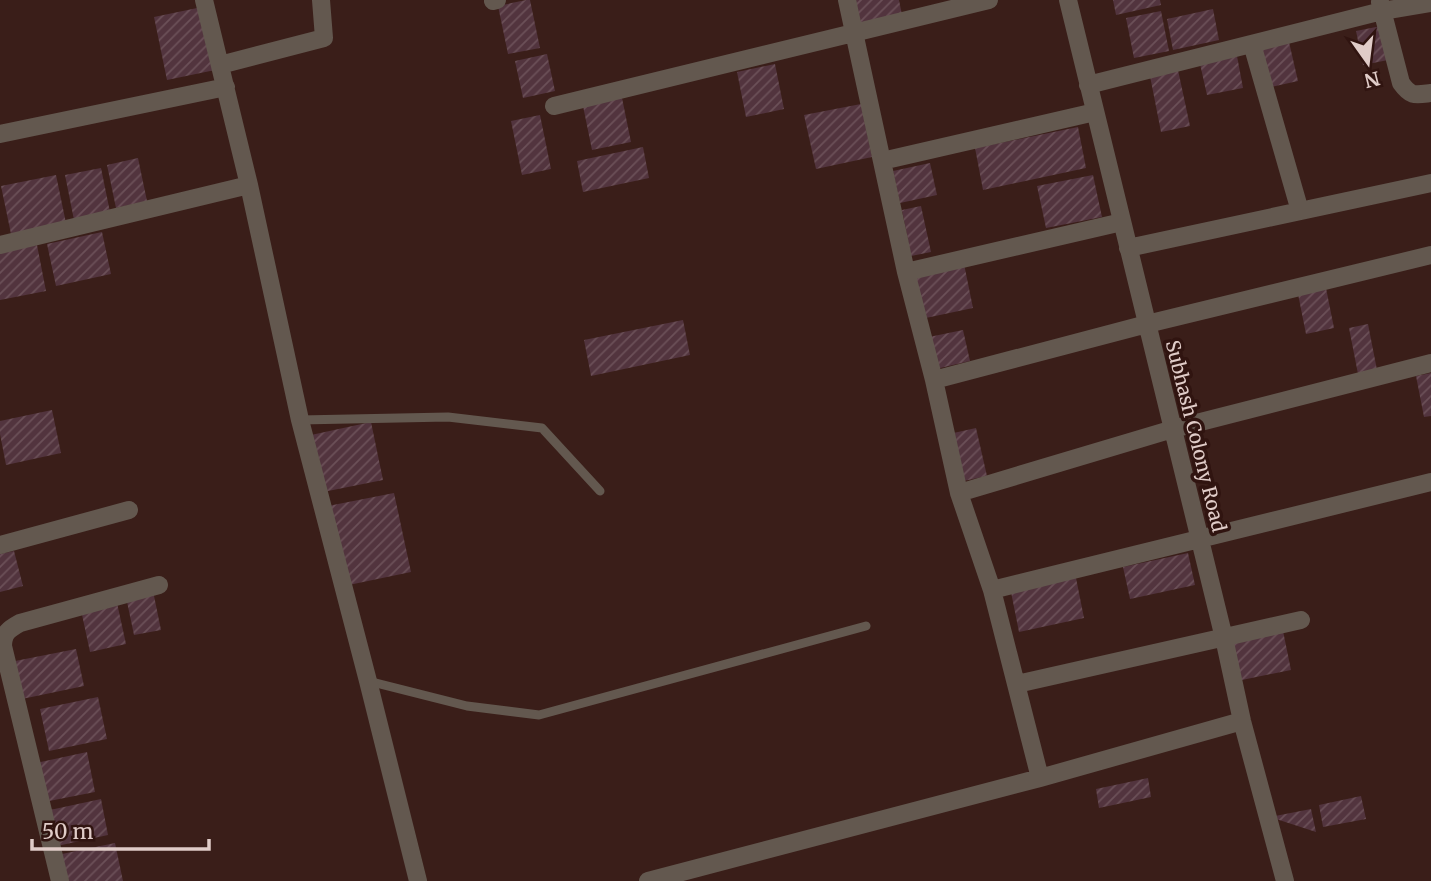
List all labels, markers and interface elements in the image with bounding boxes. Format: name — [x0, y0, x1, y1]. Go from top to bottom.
north arrow — [1333, 28, 1403, 98]
text: N — [1362, 66, 1382, 93]
street label: Subhash Colony Road — [1161, 338, 1231, 534]
scale bar — [32, 808, 208, 852]
text: 50 m — [42, 818, 93, 845]

